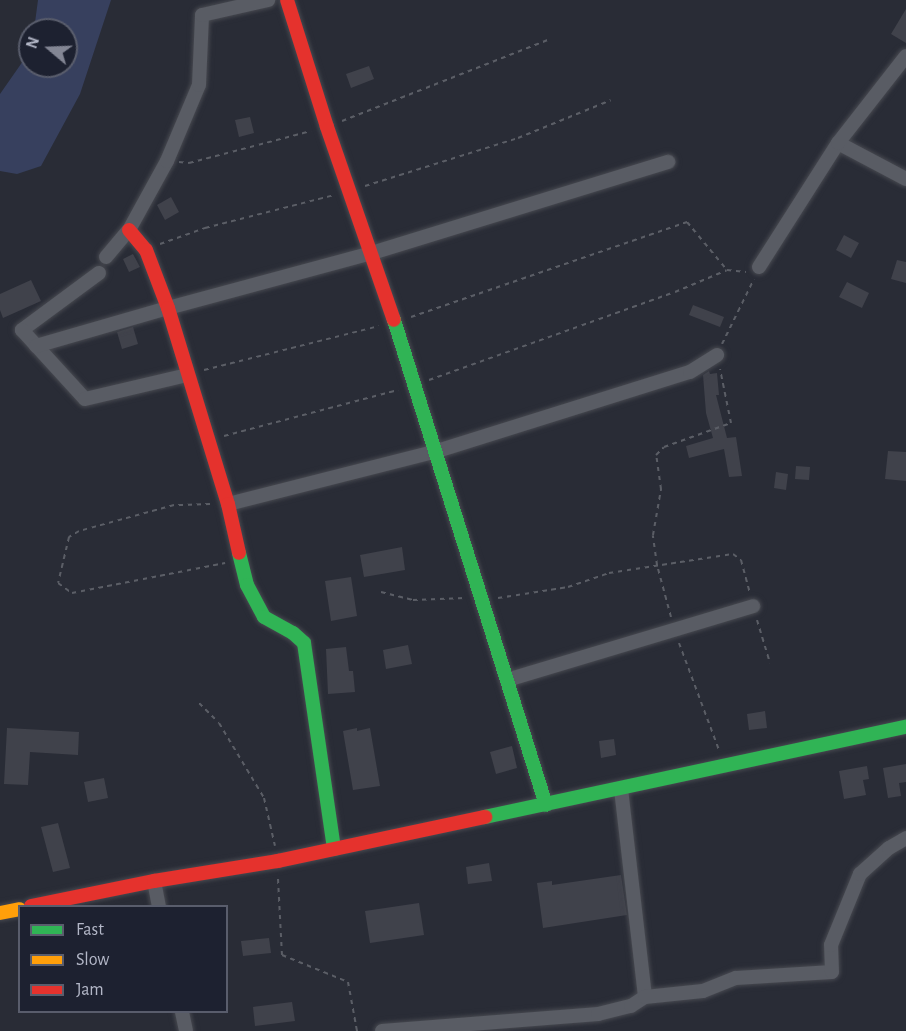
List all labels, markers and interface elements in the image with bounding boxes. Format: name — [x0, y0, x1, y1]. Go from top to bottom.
north arrow — [18, 18, 78, 78]
text: N — [23, 35, 42, 51]
legend — [18, 905, 228, 1013]
text: Fast — [76, 921, 104, 939]
text: Slow — [76, 951, 109, 969]
text: Jam — [76, 981, 104, 999]

